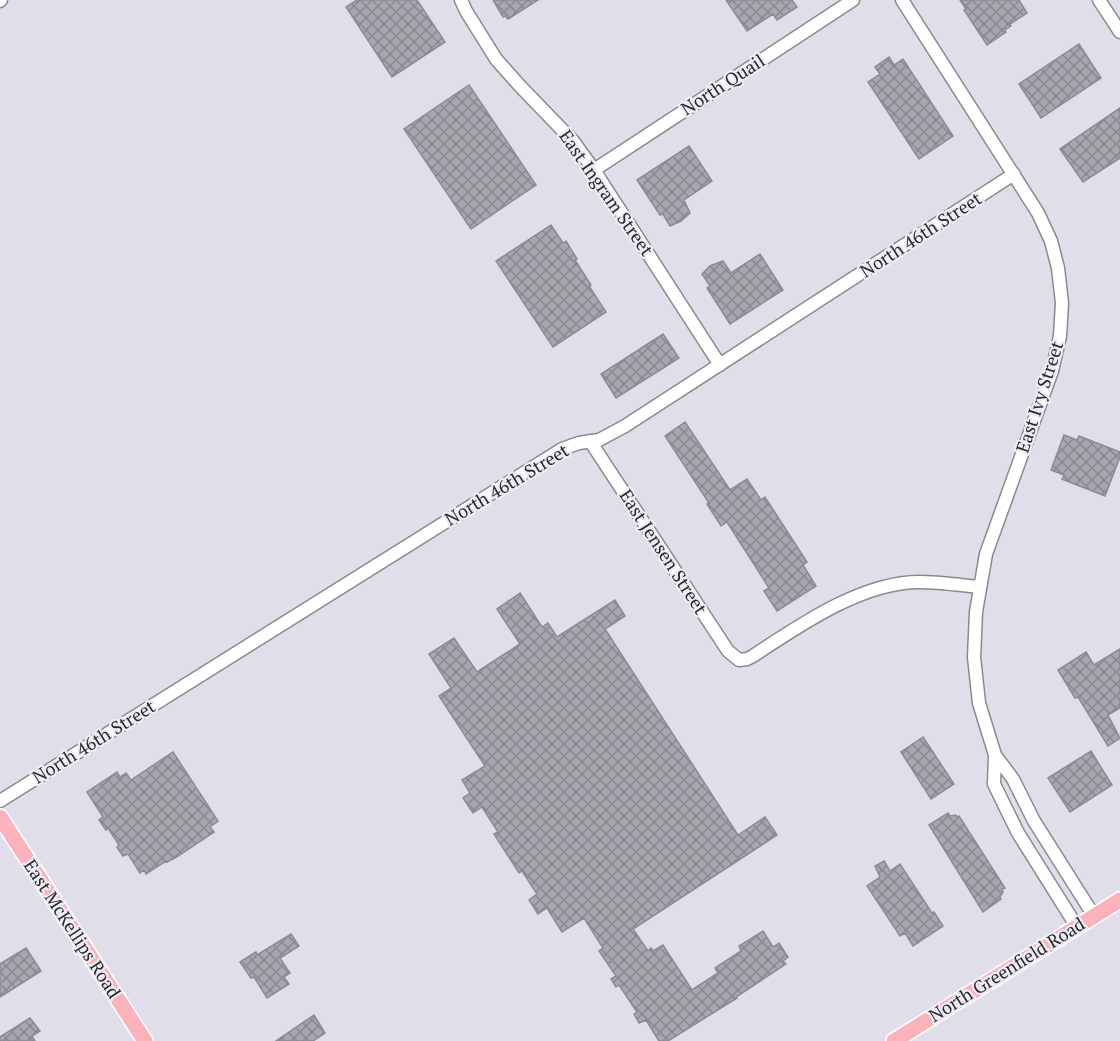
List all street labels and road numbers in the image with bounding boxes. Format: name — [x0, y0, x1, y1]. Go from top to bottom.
street label: North Quail — [676, 48, 769, 120]
street label: East Ingram Street — [554, 125, 660, 261]
street label: North 46th Street — [855, 186, 986, 282]
street label: East Ivy Street — [1010, 338, 1068, 456]
street label: North 46th Street — [440, 438, 573, 531]
street label: East Jensen Street — [614, 484, 713, 619]
street label: North 46th Street — [28, 694, 160, 789]
street label: East McKellips Road — [19, 854, 127, 1003]
street label: North Greenfield Road — [924, 911, 1089, 1027]

